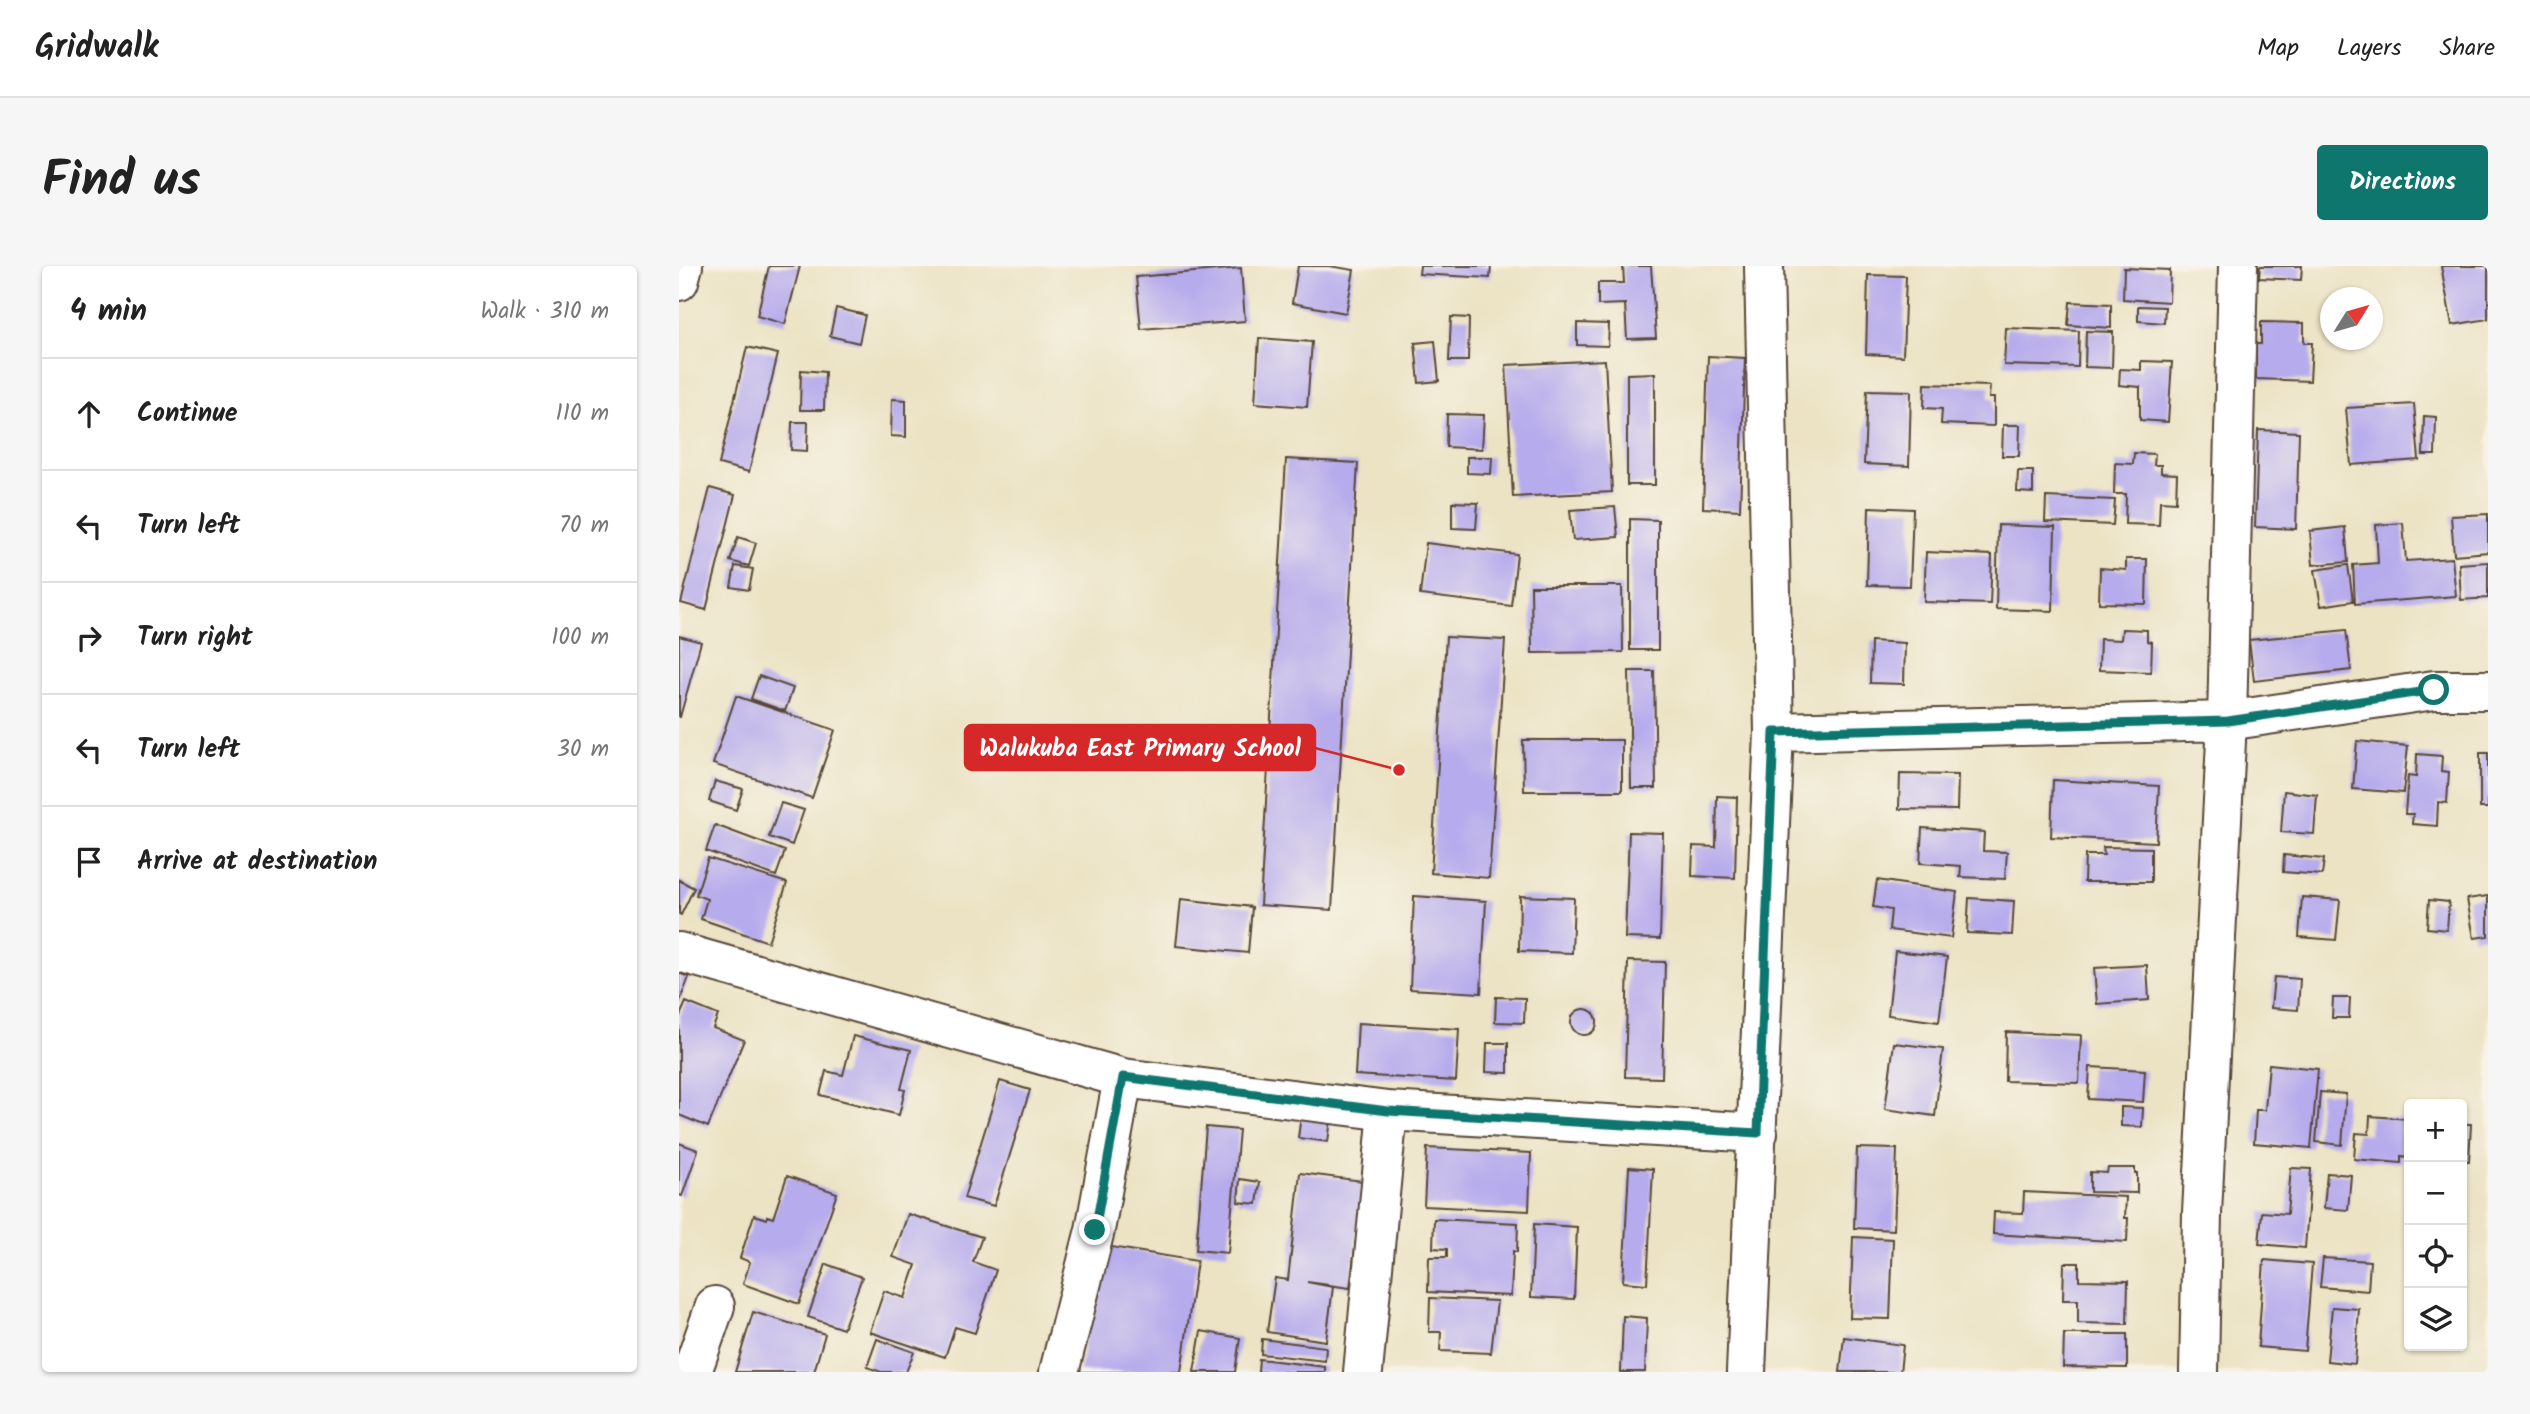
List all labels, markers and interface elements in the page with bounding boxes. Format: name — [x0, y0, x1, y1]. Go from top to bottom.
text: Gridwalk — [35, 22, 158, 75]
text: Map — [2257, 29, 2299, 68]
text: Layers — [2337, 29, 2401, 68]
text: Share — [2439, 29, 2495, 68]
text: Find us — [42, 143, 200, 221]
button: Directions — [2317, 145, 2488, 220]
north arrow — [2320, 287, 2383, 350]
text: 4 min — [70, 288, 147, 336]
text: Walk · 310 m — [481, 294, 609, 330]
text: Continue — [137, 393, 238, 435]
icon: ahead — [70, 395, 108, 433]
text: 110 m — [556, 396, 609, 432]
text: Turn left — [137, 505, 240, 547]
icon: left — [70, 507, 108, 545]
text: 70 m — [559, 508, 609, 544]
text: Turn right — [137, 617, 253, 659]
icon: right — [70, 619, 108, 657]
text: 100 m — [551, 620, 609, 656]
route start — [2418, 674, 2449, 705]
callout: Walukuba East Primary School — [965, 725, 1315, 770]
text: Turn left — [137, 729, 240, 771]
text: Walukuba East Primary School — [979, 730, 1301, 769]
icon: left — [70, 731, 108, 769]
text: 30 m — [557, 732, 609, 768]
text: Arrive at destination — [137, 841, 377, 883]
icon: arrive — [70, 843, 108, 881]
map controls — [2404, 1099, 2467, 1351]
button: + — [2404, 1099, 2467, 1162]
button: − — [2404, 1162, 2467, 1225]
route end — [1079, 1214, 1110, 1245]
button: locate — [2404, 1225, 2467, 1288]
button: layers — [2404, 1288, 2467, 1351]

